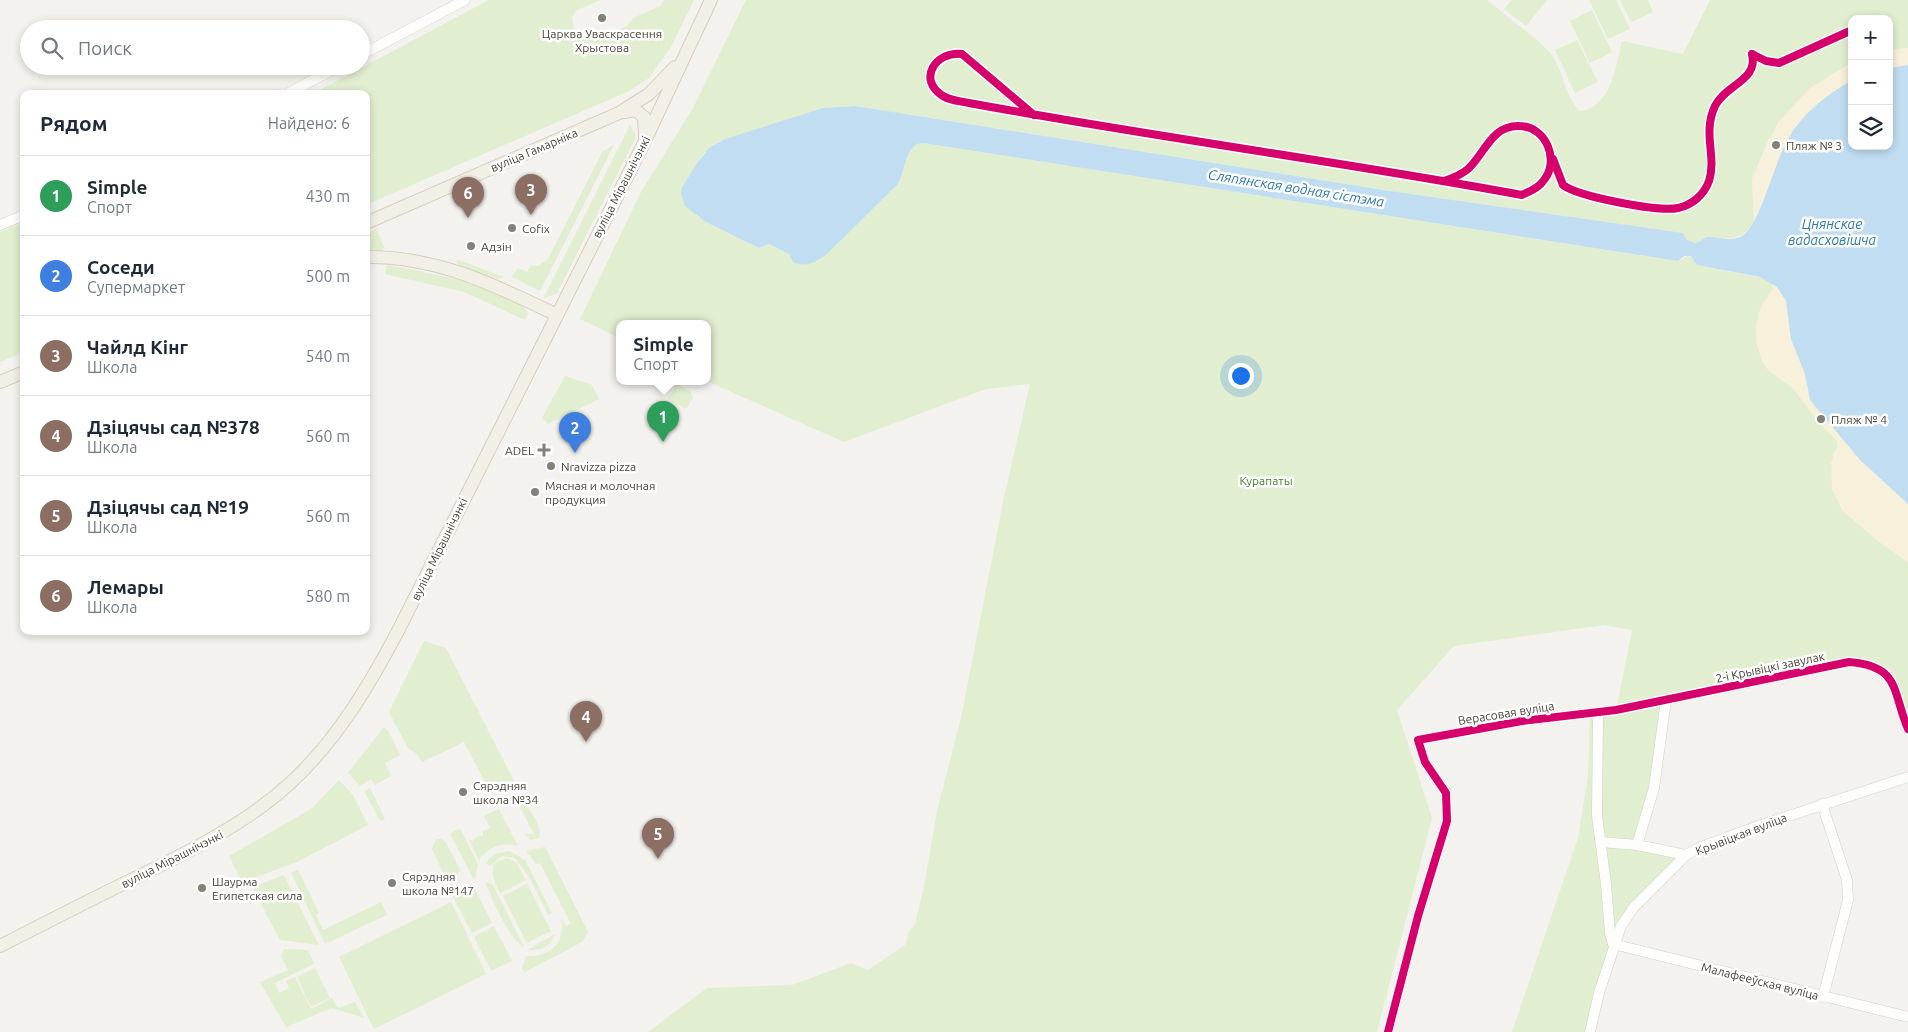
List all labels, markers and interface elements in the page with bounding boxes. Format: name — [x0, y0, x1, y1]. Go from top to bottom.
marker: Царква Уваскрасення Хрыстова — [596, 12, 608, 24]
map controls — [1848, 15, 1893, 150]
button: + — [1848, 15, 1893, 60]
search box — [20, 20, 370, 75]
place label: Царква Уваскрасення Хрыстова — [542, 27, 662, 54]
icon: search — [38, 34, 66, 62]
text: Поиск — [78, 37, 132, 59]
button: − — [1848, 60, 1893, 105]
button: layers — [1848, 105, 1893, 150]
text: Рядом — [40, 111, 108, 135]
text: Найдено: 6 — [268, 114, 350, 132]
street label: вуліца Гамарніка — [489, 126, 579, 174]
street label: вуліца Мірашнічэнкі — [590, 134, 652, 240]
marker: Пляж № 3 — [1770, 139, 1782, 151]
place label: Пляж № 3 — [1786, 139, 1842, 152]
water label: Сляпянская водная сістэма — [1207, 166, 1386, 210]
pin: 3 — [515, 174, 547, 215]
text: Simple — [87, 176, 148, 198]
pin: 6 — [452, 177, 484, 218]
text: 1 — [51, 187, 61, 205]
text: 430 m — [305, 187, 350, 205]
text: Спорт — [87, 198, 132, 216]
water label: Цнянскае вадасховішча — [1788, 216, 1876, 248]
marker: Cofix — [506, 222, 518, 234]
place label: Cofix — [522, 222, 550, 235]
marker: Адзін — [465, 240, 477, 252]
place label: Адзін — [481, 240, 512, 253]
text: Соседи — [87, 256, 155, 278]
text: 2 — [51, 267, 61, 285]
text: 500 m — [305, 267, 350, 285]
text: Супермаркет — [87, 278, 185, 296]
popup — [616, 320, 711, 385]
text: Simple — [633, 333, 694, 355]
text: Чайлд Кінг — [87, 336, 188, 358]
text: 3 — [51, 347, 61, 365]
text: 540 m — [305, 347, 350, 365]
text: Спорт — [633, 355, 678, 373]
text: Школа — [87, 358, 137, 376]
your location — [1228, 363, 1254, 389]
pin: 1 — [647, 401, 679, 442]
pin: 2 — [559, 412, 591, 453]
marker: Пляж № 4 — [1815, 413, 1827, 425]
place label: Пляж № 4 — [1831, 413, 1887, 426]
text: Дзіцячы сад №378 — [87, 416, 260, 438]
text: 4 — [51, 427, 61, 445]
text: 560 m — [305, 427, 350, 445]
text: Школа — [87, 438, 137, 456]
place label: ADEL — [505, 444, 534, 457]
marker: ADEL — [538, 444, 550, 456]
marker: Nravizza pizza — [545, 460, 557, 472]
place label: Nravizza pizza — [561, 460, 636, 473]
park label: Курапаты — [1239, 474, 1293, 487]
place label: Мясная и молочная продукция — [545, 479, 655, 506]
marker: Мясная и молочная продукция — [529, 486, 541, 498]
text: Дзіцячы сад №19 — [87, 496, 249, 518]
street label: вуліца Мірашнічэнкі — [409, 496, 470, 602]
text: 5 — [51, 507, 61, 525]
text: 560 m — [305, 507, 350, 525]
text: Школа — [87, 518, 137, 536]
text: Лемары — [87, 576, 164, 598]
text: 6 — [51, 587, 61, 605]
text: 580 m — [305, 587, 350, 605]
text: Школа — [87, 598, 137, 616]
street label: 2-і Крывіцкі завулак — [1714, 649, 1826, 685]
street label: Верасовая вуліца — [1457, 699, 1555, 727]
pin: 4 — [570, 701, 602, 742]
place label: Сярэдняя школа №34 — [473, 779, 539, 806]
marker: Сярэдняя школа №34 — [457, 786, 469, 798]
street label: Крывіцкая вуліца — [1694, 811, 1788, 857]
pin: 5 — [642, 818, 674, 859]
street label: вуліца Мірашнічэнкі — [119, 828, 225, 890]
place label: Сярэдняя школа №147 — [402, 870, 474, 897]
place label: Шаурма Египетская сила — [212, 875, 303, 902]
marker: Сярэдняя школа №147 — [386, 877, 398, 889]
marker: Шаурма Египетская сила — [196, 882, 208, 894]
street label: Малафееўская вуліца — [1700, 960, 1820, 1002]

